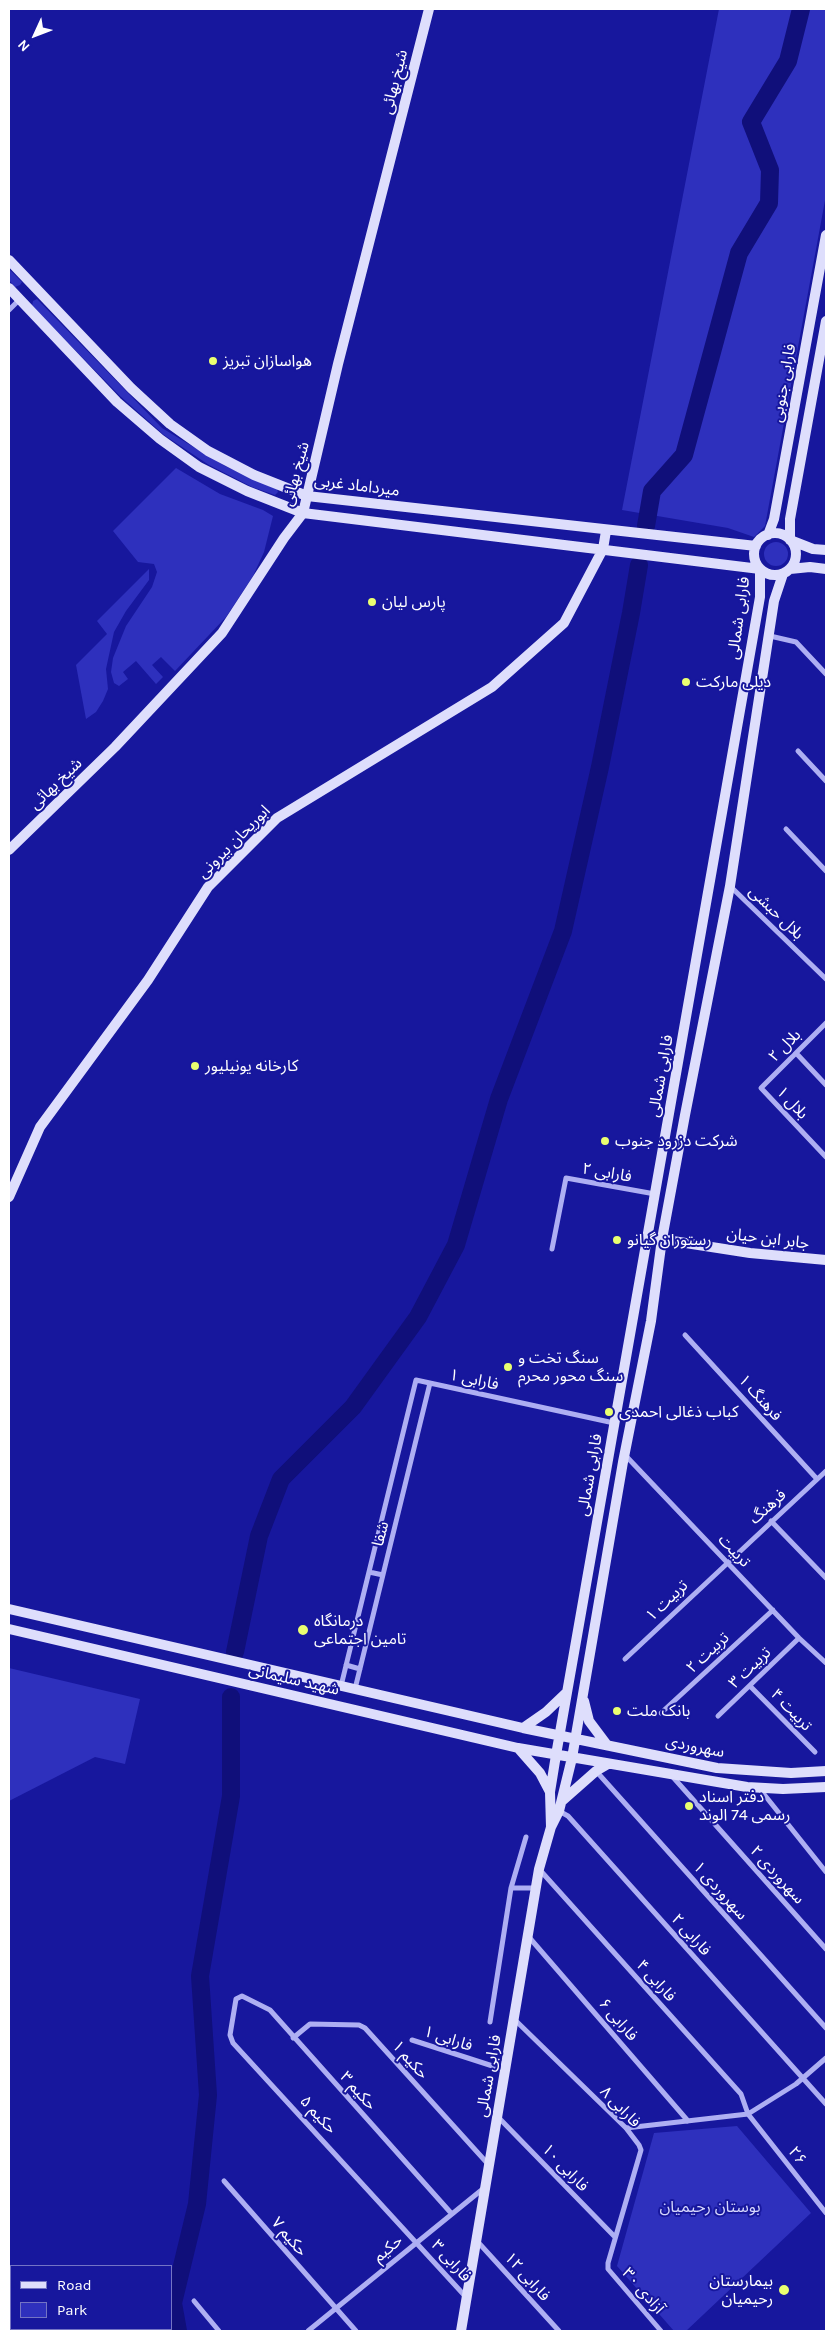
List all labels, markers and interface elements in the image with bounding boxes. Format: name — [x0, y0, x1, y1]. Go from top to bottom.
north arrow — [10, 10, 60, 60]
text: N — [14, 36, 33, 55]
street label: شیخ بهائی — [378, 48, 412, 116]
street label: فارابی جنوبی — [768, 342, 800, 424]
place label: هواسازان تبریز — [223, 351, 312, 371]
marker: هواسازان تبریز — [207, 355, 219, 367]
street label: شیخ بهائی — [278, 440, 314, 508]
street label: میرداماد غربی — [313, 471, 401, 501]
street label: فارابی شمالی — [724, 575, 754, 661]
place label: پارس لیان — [382, 592, 446, 612]
marker: پارس لیان — [366, 596, 378, 608]
place label: دیلی مارکت — [696, 672, 771, 692]
marker: دیلی مارکت — [680, 676, 692, 688]
street label: شیخ بهائی — [26, 754, 86, 814]
street label: ابوریحان بیرونی — [194, 802, 274, 882]
street label: بلال حبشی — [744, 882, 808, 944]
street label: بلال ۲ — [765, 1026, 805, 1066]
street label: فارابی شمالی — [644, 1033, 678, 1119]
place label: کارخانه یونیلیور — [205, 1056, 298, 1076]
marker: کارخانه یونیلیور — [189, 1060, 201, 1072]
street label: بلال ۱ — [772, 1083, 812, 1123]
place label: شرکت دزرود جنوب — [615, 1131, 737, 1151]
marker: شرکت دزرود جنوب — [599, 1135, 611, 1147]
street label: فارابی ۲ — [581, 1159, 633, 1187]
street label: جابر ابن حیان — [726, 1224, 810, 1254]
place label: رستوران گیانو — [627, 1230, 712, 1250]
marker: رستوران گیانو — [611, 1234, 623, 1246]
place label: سنگ تخت و سنگ محور محرم — [518, 1348, 623, 1386]
marker: سنگ تخت و سنگ محور محرم — [502, 1361, 514, 1373]
street label: فارابی ۱ — [447, 1365, 501, 1395]
street label: فرهنگ ۱ — [734, 1371, 786, 1425]
place label: کباب ذغالی احمدی — [619, 1402, 739, 1422]
marker: کباب ذغالی احمدی — [603, 1406, 615, 1418]
street label: فارابی شمالی — [573, 1432, 607, 1518]
street label: فرهنگ — [746, 1485, 790, 1529]
street label: شفا — [369, 1519, 393, 1549]
street label: تربیت — [714, 1531, 754, 1571]
street label: تربیت ۱ — [642, 1576, 692, 1626]
place label: درمانگاه تامین اجتماعی — [314, 1611, 406, 1649]
marker: درمانگاه تامین اجتماعی — [296, 1623, 310, 1637]
street label: تربیت ۲ — [683, 1628, 733, 1678]
street label: تربیت ۳ — [725, 1643, 775, 1693]
street label: شهید سلیمانی — [247, 1660, 341, 1700]
street label: تربیت ۴ — [766, 1685, 816, 1735]
place label: بانک ملت — [627, 1701, 690, 1721]
marker: بانک ملت — [611, 1705, 623, 1717]
street label: سهروردی — [664, 1732, 726, 1762]
place label: دفتر اسناد رسمی 74 الوند — [699, 1787, 790, 1825]
marker: دفتر اسناد رسمی 74 الوند — [683, 1800, 695, 1812]
street label: سهروردی ۲ — [746, 1842, 808, 1908]
street label: سهروردی ۱ — [689, 1858, 751, 1924]
street label: فارابی ۲ — [667, 1910, 715, 1960]
street label: فارابی ۴ — [632, 1956, 680, 2006]
street label: فارابی ۶ — [594, 1995, 642, 2045]
street label: فارابی ۱ — [421, 2022, 475, 2056]
street label: فارابی شمالی — [472, 2033, 506, 2119]
street label: حکیم ۱ — [388, 2037, 432, 2083]
street label: حکیم ۳ — [336, 2068, 380, 2114]
street label: فارابی ۸ — [596, 2082, 644, 2132]
street label: حکیم ۵ — [295, 2092, 341, 2138]
street label: فارابی ۱۰ — [538, 2140, 592, 2196]
street label: ۲۶ — [784, 2143, 810, 2169]
park label: بوستان رحیمیان — [659, 2197, 761, 2217]
street label: حکیم ۷ — [267, 2214, 311, 2260]
street label: حکیم — [369, 2231, 407, 2267]
street label: فارابی ۳ — [427, 2236, 475, 2286]
street label: فارابی ۱۲ — [500, 2249, 554, 2305]
street label: آزادی ۳۰ — [618, 2264, 668, 2318]
legend — [10, 2265, 172, 2330]
place label: بیمارستان رحیمیان — [709, 2271, 773, 2309]
text: Road — [57, 2276, 92, 2294]
marker: بیمارستان رحیمیان — [777, 2283, 791, 2297]
text: Park — [57, 2301, 87, 2319]

